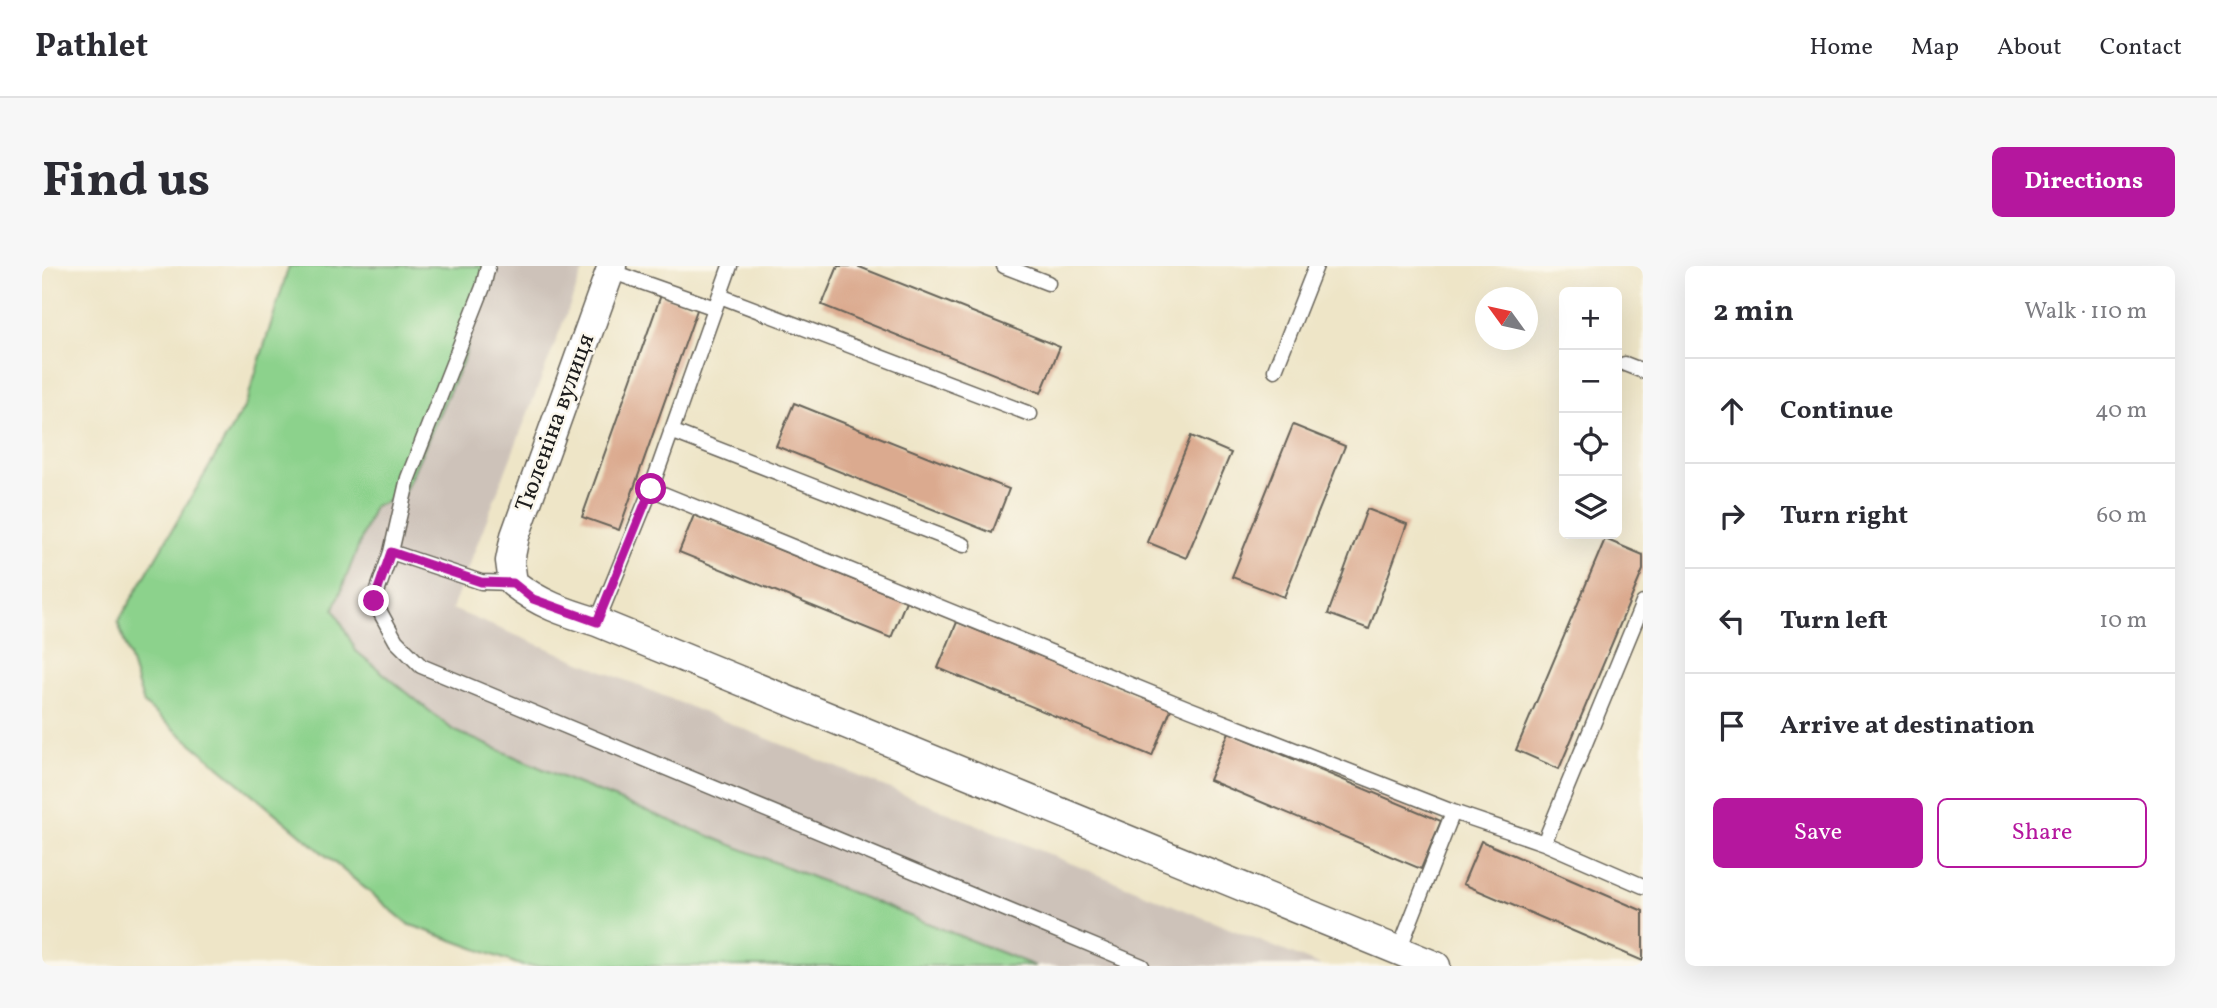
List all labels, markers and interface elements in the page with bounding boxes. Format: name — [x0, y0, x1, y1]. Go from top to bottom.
text: Pathlet — [35, 25, 148, 71]
text: Home — [1809, 31, 1873, 65]
text: Map — [1911, 31, 1959, 65]
text: About — [1997, 31, 2062, 65]
text: Contact — [2100, 31, 2182, 65]
button: Directions — [1992, 147, 2175, 217]
text: Find us — [42, 148, 210, 217]
north arrow — [1475, 287, 1538, 350]
map controls — [1559, 287, 1622, 539]
button: + — [1559, 287, 1622, 350]
text: 2 min — [1713, 291, 1794, 333]
text: Walk · 110 m — [2024, 296, 2147, 328]
street label: Тюленіна вулиця — [508, 329, 604, 517]
button: − — [1559, 350, 1622, 413]
icon: ahead — [1713, 392, 1751, 430]
text: Continue — [1780, 393, 1893, 429]
text: 40 m — [2095, 395, 2147, 427]
button: locate — [1559, 413, 1622, 476]
route start — [635, 473, 666, 504]
button: layers — [1559, 476, 1622, 539]
icon: right — [1713, 497, 1751, 535]
text: Turn right — [1780, 498, 1908, 534]
text: 60 m — [2097, 500, 2147, 532]
route end — [358, 585, 389, 616]
icon: left — [1713, 602, 1751, 640]
text: Turn left — [1780, 603, 1888, 639]
text: 10 m — [2099, 605, 2147, 637]
icon: arrive — [1713, 707, 1751, 745]
text: Arrive at destination — [1780, 708, 2035, 744]
button: Save — [1713, 798, 1923, 868]
button: Share — [1937, 798, 2147, 868]

